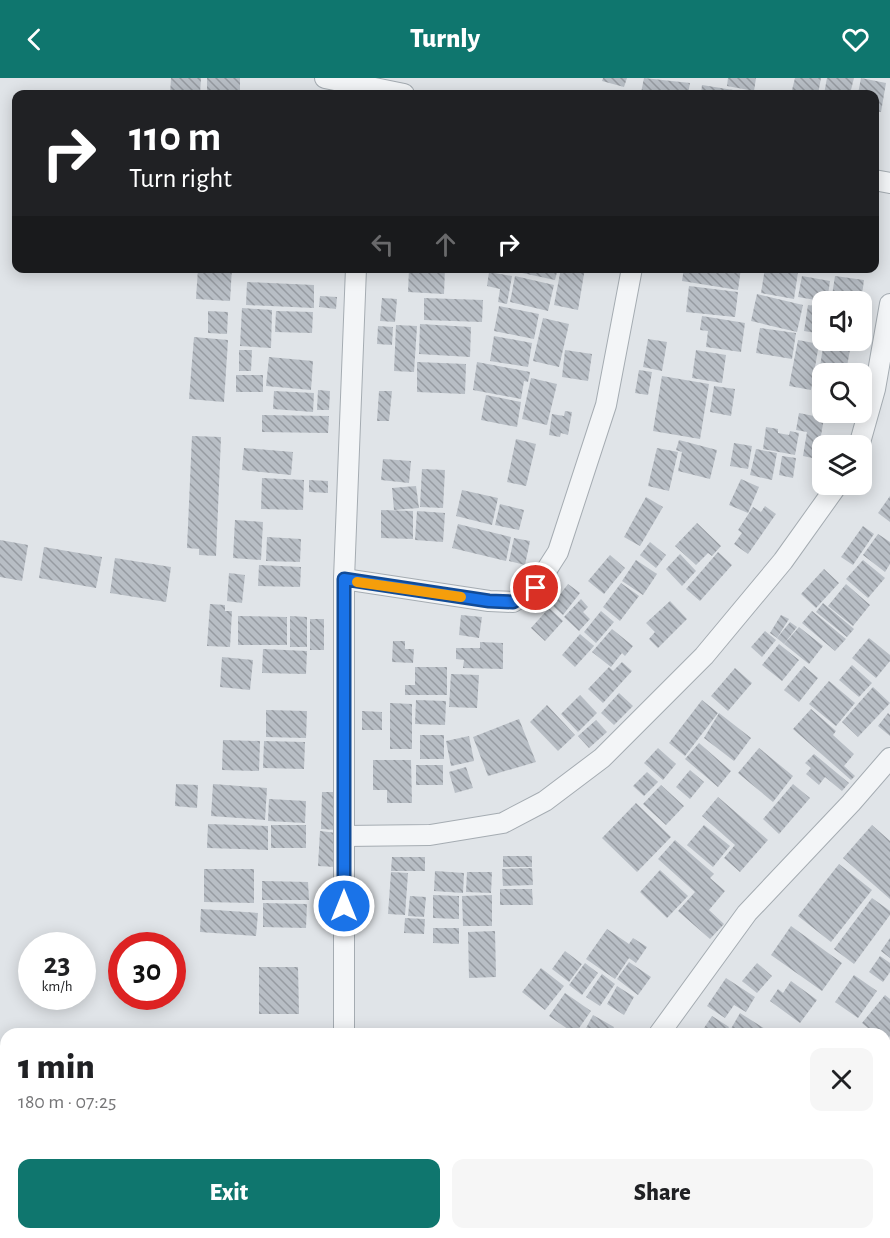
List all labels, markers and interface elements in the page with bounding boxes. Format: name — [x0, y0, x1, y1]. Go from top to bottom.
icon: back — [18, 23, 51, 56]
icon: heart — [839, 23, 872, 56]
text: Turnly — [410, 25, 480, 52]
icon: right — [30, 114, 108, 192]
text: 110 m — [129, 116, 221, 158]
text: Turn right — [129, 165, 232, 192]
icon: left — [366, 228, 399, 261]
icon: ahead — [429, 228, 462, 261]
icon: right — [492, 228, 525, 261]
map controls — [812, 291, 872, 495]
button: sound — [812, 291, 872, 351]
button: search — [812, 363, 872, 423]
button: layers — [812, 435, 872, 495]
pin — [510, 562, 561, 613]
icon: arrive — [519, 571, 552, 604]
position arrow — [312, 874, 376, 938]
speed limit sign: 30 — [108, 932, 186, 1010]
text: 23 — [43, 949, 71, 979]
text: km/h — [42, 979, 72, 994]
button: close — [810, 1048, 873, 1111]
text: 1 min — [18, 1049, 95, 1085]
text: 180 m · 07:25 — [18, 1092, 116, 1112]
button: Exit — [18, 1159, 440, 1228]
button: Share — [452, 1159, 873, 1228]

